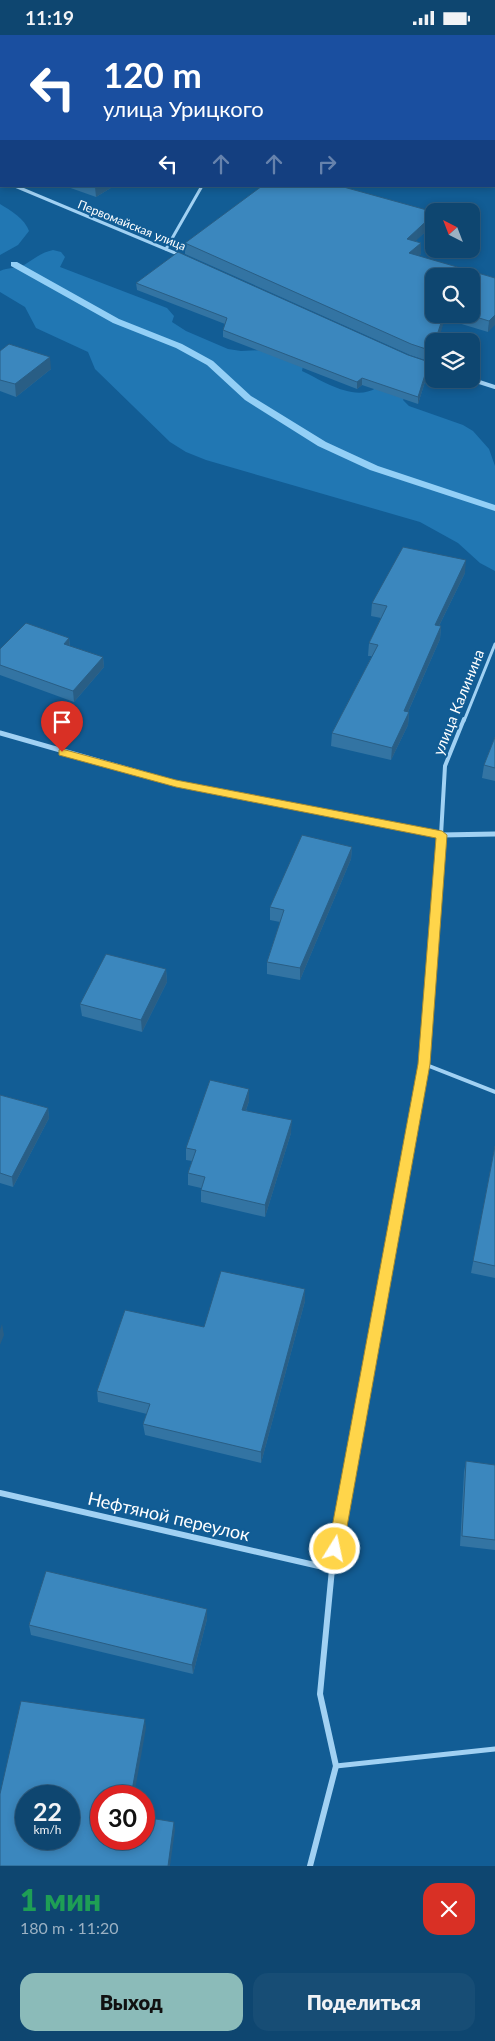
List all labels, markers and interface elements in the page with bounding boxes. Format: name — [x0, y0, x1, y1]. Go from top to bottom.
text: 11:19 — [25, 6, 74, 29]
text: 120 m — [103, 53, 202, 95]
icon: left — [20, 55, 85, 120]
text: улица Урицкого — [103, 95, 264, 122]
icon: left — [154, 150, 182, 178]
icon: ahead — [207, 150, 235, 178]
icon: ahead — [260, 150, 288, 178]
icon: right — [313, 150, 341, 178]
street label: Первомайская улица — [76, 196, 188, 254]
north arrow — [425, 203, 480, 257]
map controls — [425, 203, 480, 388]
button: search — [425, 268, 480, 323]
button: layers — [425, 333, 480, 388]
street label: улица Калинина — [429, 646, 487, 758]
pin — [41, 701, 83, 752]
icon: arrive — [48, 708, 76, 736]
street label: Нефтяной переулок — [86, 1487, 253, 1546]
position arrow — [308, 1522, 360, 1574]
speed limit sign: 30 — [90, 1785, 155, 1850]
text: 22 — [33, 1796, 62, 1826]
text: km/h — [33, 1822, 62, 1837]
text: 1 мин — [20, 1881, 101, 1917]
button: close — [423, 1883, 475, 1935]
text: 180 m · 11:20 — [20, 1918, 119, 1937]
button: Выход — [20, 1973, 243, 2031]
button: Поделиться — [253, 1973, 475, 2031]

